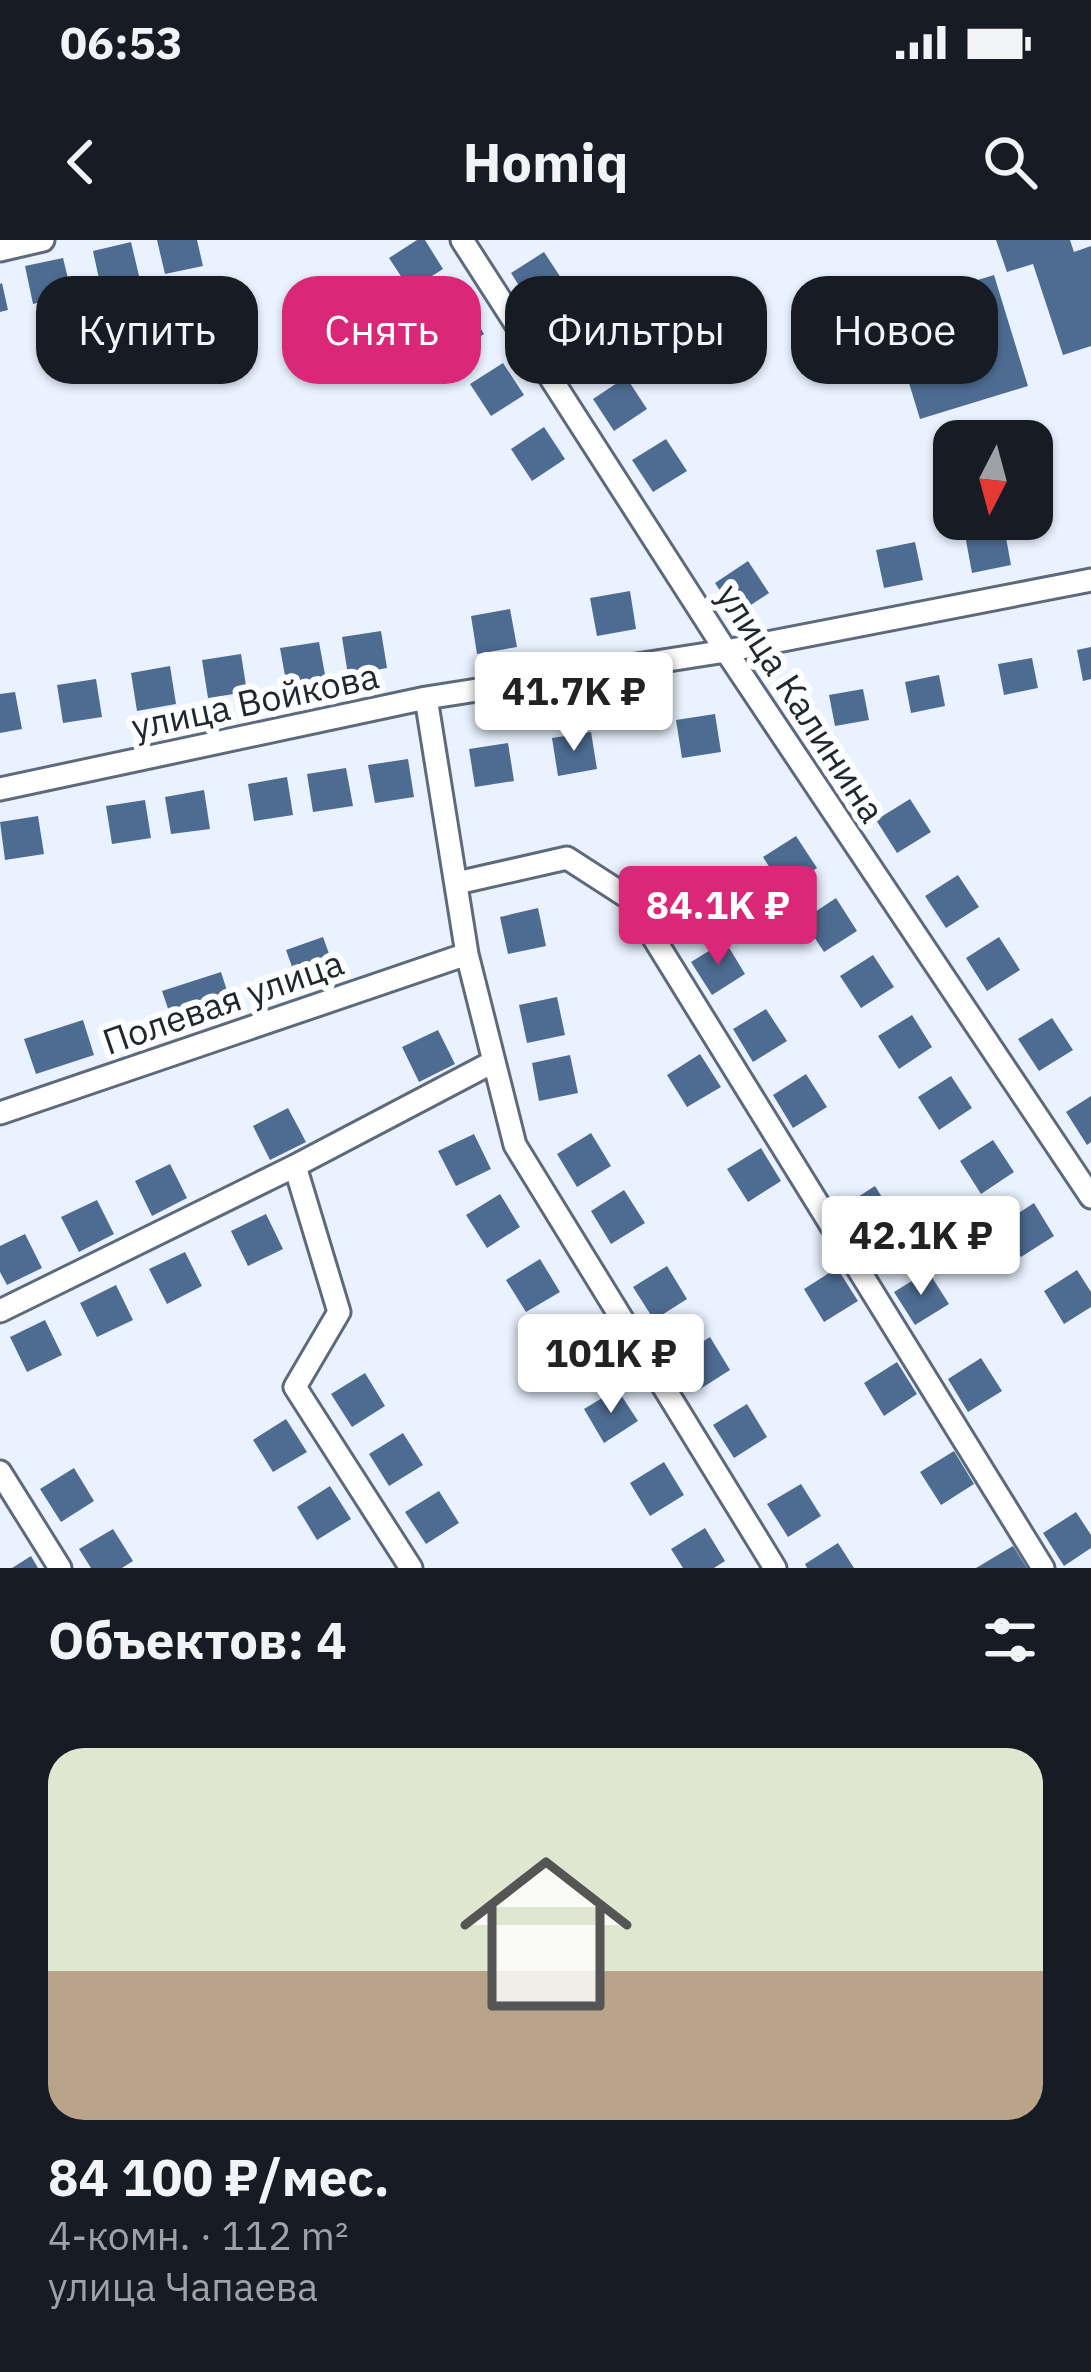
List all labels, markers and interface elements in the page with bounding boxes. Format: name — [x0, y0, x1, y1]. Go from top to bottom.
text: 06:53 — [60, 13, 183, 71]
text: Homiq — [462, 127, 629, 197]
icon: back — [48, 129, 114, 195]
icon: search — [977, 129, 1043, 195]
chip: Купить — [36, 276, 258, 384]
chip: Снять — [282, 276, 481, 384]
chip: Фильтры — [505, 276, 767, 384]
chip: Новое — [791, 276, 998, 384]
north arrow — [933, 420, 1053, 540]
map controls — [933, 420, 1053, 540]
street label: улица Калинина — [707, 574, 896, 831]
street label: улица Войкова — [127, 651, 383, 750]
pin: 41.7K ₽ — [463, 652, 685, 754]
text: 41.7K ₽ — [502, 665, 646, 716]
pin: 84.1K ₽ — [607, 866, 829, 968]
text: 84.1K ₽ — [646, 879, 790, 930]
street label: Полевая улица — [96, 938, 349, 1065]
pin: 42.1K ₽ — [810, 1196, 1032, 1298]
text: 42.1K ₽ — [849, 1209, 993, 1260]
pin: 101K ₽ — [513, 1314, 709, 1416]
text: 101K ₽ — [545, 1327, 677, 1378]
text: Объектов: 4 — [48, 1607, 347, 1673]
icon: filters — [977, 1607, 1043, 1673]
icon: home — [438, 1826, 654, 2042]
text: 84 100 ₽/мес. — [48, 2144, 390, 2210]
text: 4-комн. · 112 m² — [48, 2210, 348, 2261]
text: улица Чапаева — [48, 2261, 318, 2312]

